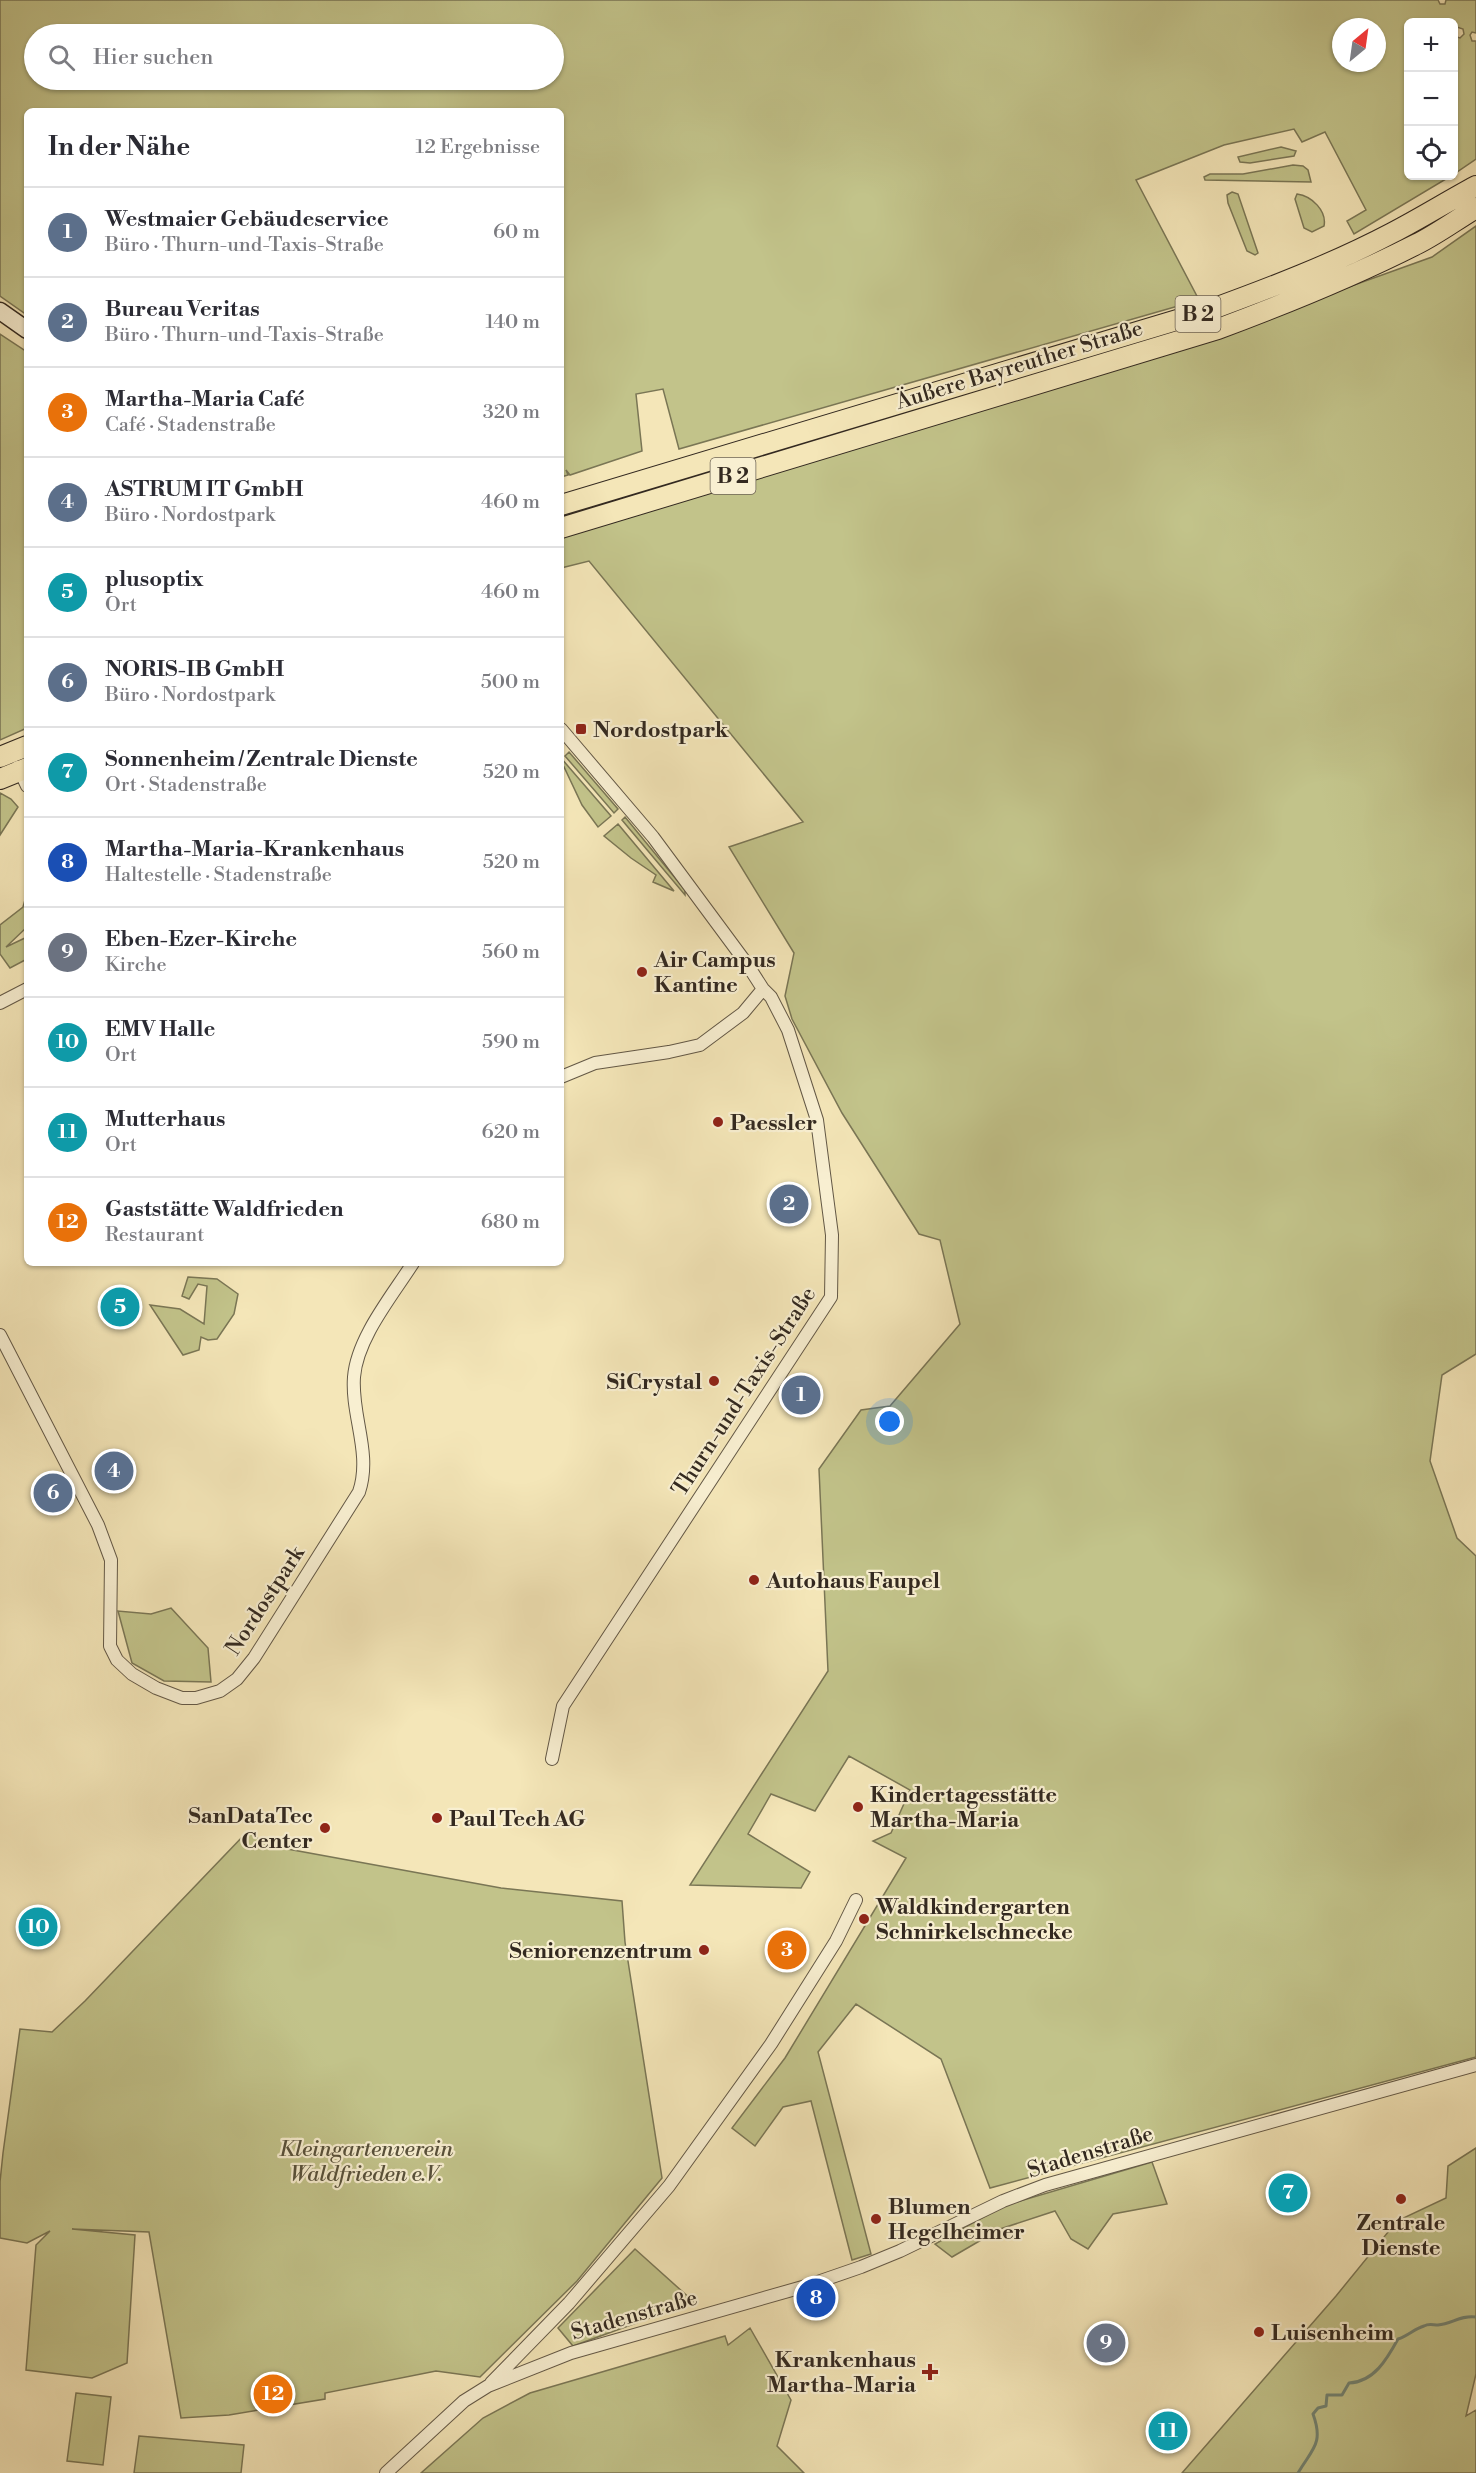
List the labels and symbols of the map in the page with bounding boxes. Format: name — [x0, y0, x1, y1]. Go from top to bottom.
north arrow — [1332, 18, 1386, 72]
road number: B 2 — [1176, 296, 1220, 332]
street label: Äußere Bayreuther Straße — [891, 314, 1146, 416]
road number: B 2 — [710, 458, 756, 494]
place label: Nordostpark — [593, 717, 729, 744]
marker: Nordostpark — [574, 722, 588, 736]
place label: Air Campus Kantine — [653, 947, 776, 999]
marker: Air Campus Kantine — [635, 965, 649, 979]
place label: Paessler — [730, 1110, 817, 1137]
marker: Paessler — [711, 1115, 725, 1129]
pin: 2 — [770, 1182, 808, 1226]
street label: Thurn-und-Taxis-Straße — [666, 1282, 822, 1502]
pin: 5 — [100, 1284, 140, 1330]
place label: SiCrystal — [607, 1369, 702, 1396]
pin: 1 — [782, 1372, 820, 1418]
marker: SiCrystal — [707, 1374, 721, 1388]
your location — [875, 1407, 904, 1436]
pin: 4 — [94, 1448, 134, 1494]
pin: 6 — [34, 1470, 72, 1516]
street label: Nordostpark — [220, 1540, 311, 1661]
place label: Autohaus Faupel — [765, 1568, 940, 1595]
marker: Autohaus Faupel — [747, 1573, 761, 1587]
place label: Kindertagesstätte Martha-Maria — [870, 1782, 1057, 1834]
marker: Kindertagesstätte Martha-Maria — [851, 1800, 865, 1814]
place label: SanDataTec Center — [188, 1803, 313, 1855]
place label: Paul Tech AG — [449, 1806, 586, 1833]
marker: Paul Tech AG — [430, 1811, 444, 1825]
marker: SanDataTec Center — [318, 1821, 332, 1835]
place label: Waldkindergarten Schnirkelschnecke — [875, 1894, 1073, 1946]
pin: 10 — [18, 1904, 57, 1950]
marker: Waldkindergarten Schnirkelschnecke — [857, 1912, 871, 1926]
pin: 3 — [768, 1928, 806, 1972]
place label: Seniorenzentrum — [509, 1938, 692, 1965]
marker: Seniorenzentrum — [697, 1943, 711, 1957]
street label: Stadenstraße — [1024, 2120, 1157, 2184]
park label: Kleingartenverein Waldfrieden e.V. — [279, 2136, 454, 2188]
pin: 7 — [1268, 2170, 1308, 2216]
marker: Zentrale Dienste — [1394, 2192, 1408, 2206]
place label: Blumen Hegelheimer — [888, 2194, 1025, 2246]
place label: Zentrale Dienste — [1357, 2210, 1446, 2262]
marker: Blumen Hegelheimer — [869, 2212, 883, 2226]
pin: 8 — [796, 2276, 836, 2320]
street label: Stadenstraße — [568, 2285, 701, 2346]
pin: 9 — [1086, 2320, 1126, 2366]
place label: Luisenheim — [1271, 2320, 1394, 2347]
marker: Luisenheim — [1252, 2325, 1266, 2339]
place label: Krankenhaus Martha-Maria — [767, 2347, 917, 2399]
marker: Krankenhaus Martha-Maria — [921, 2363, 939, 2381]
pin: 12 — [254, 2372, 292, 2416]
pin: 11 — [1148, 2408, 1188, 2454]

